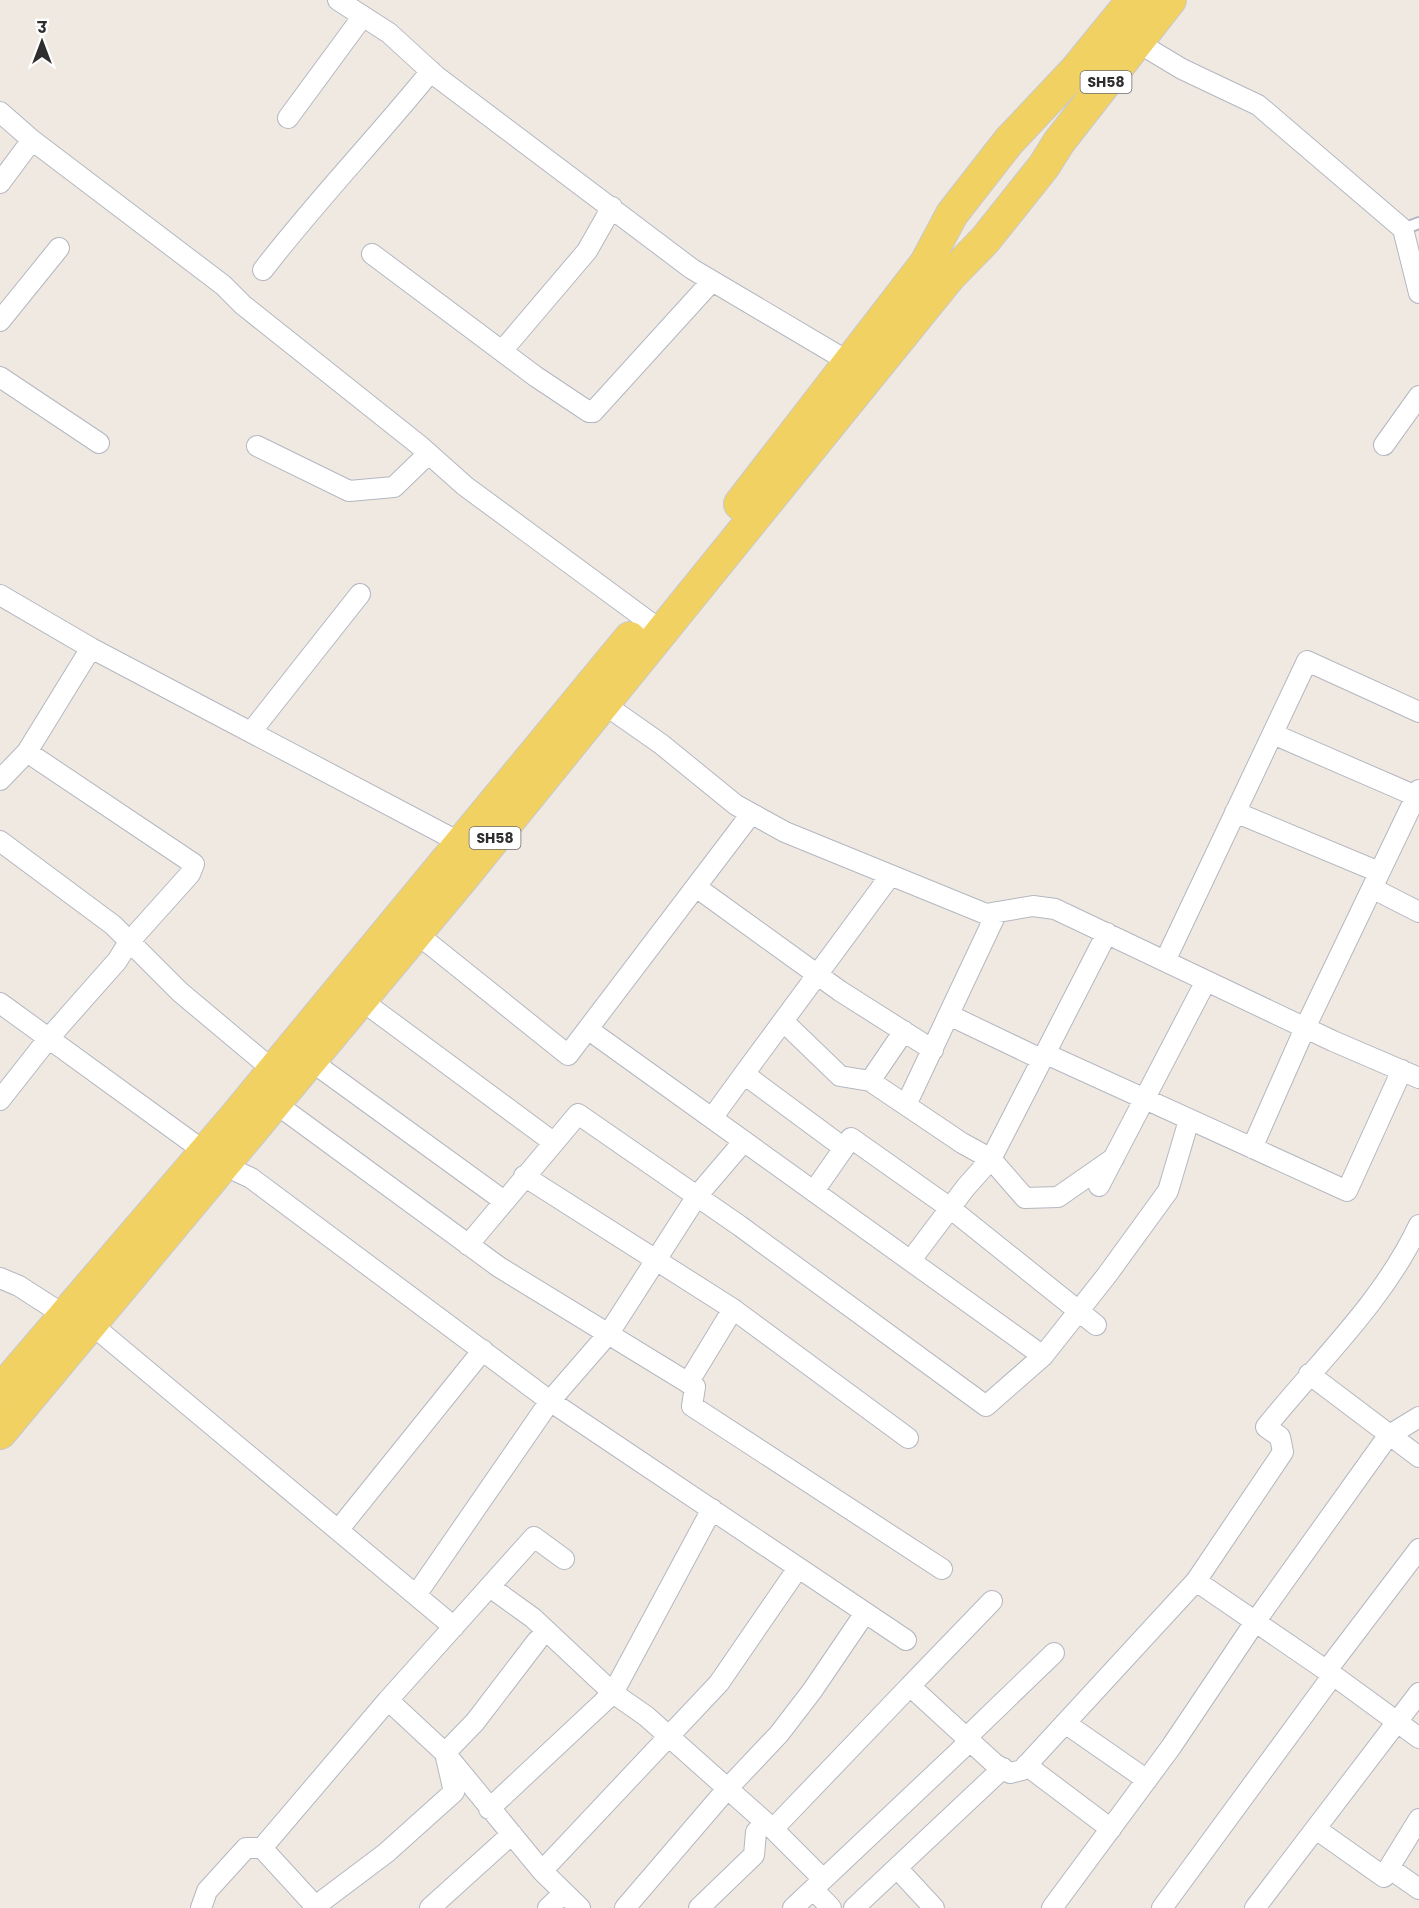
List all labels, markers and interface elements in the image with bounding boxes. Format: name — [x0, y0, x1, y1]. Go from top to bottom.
north arrow — [12, 12, 72, 72]
text: उ — [36, 16, 47, 39]
road number: SH58 — [1080, 71, 1132, 93]
road number: SH58 — [470, 827, 520, 849]

